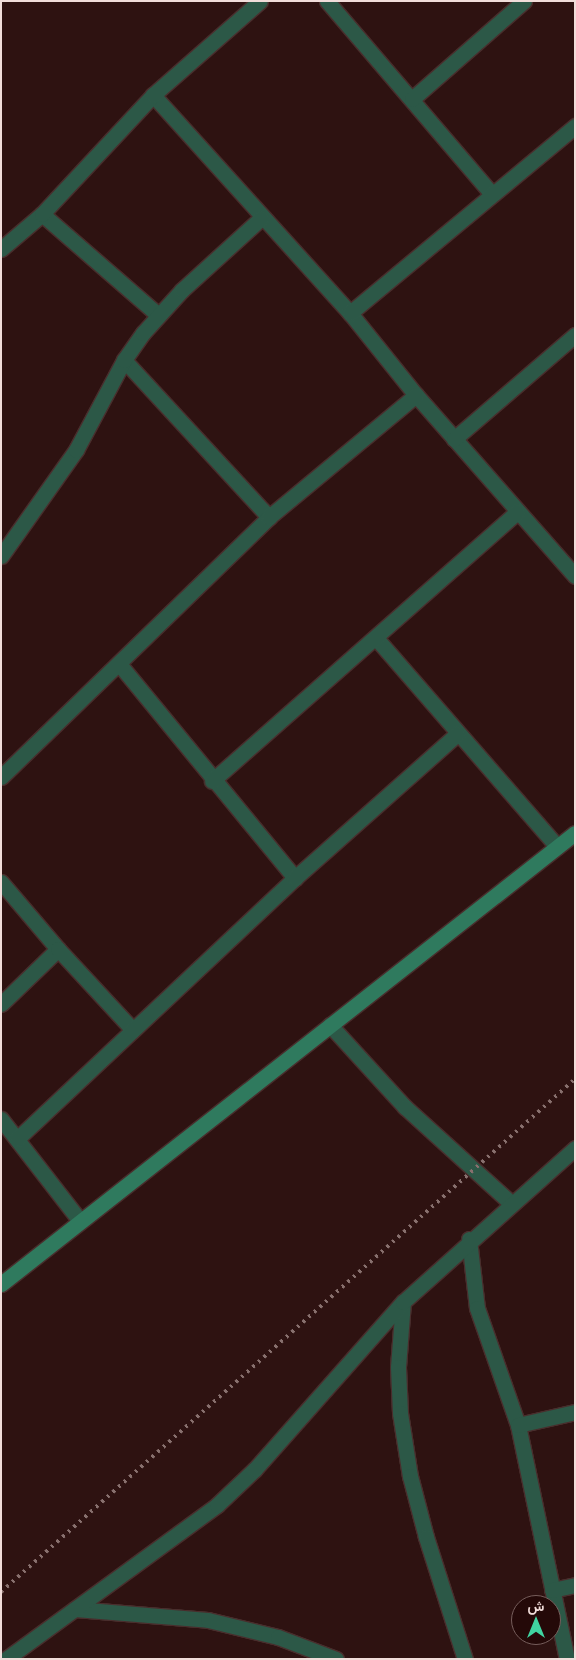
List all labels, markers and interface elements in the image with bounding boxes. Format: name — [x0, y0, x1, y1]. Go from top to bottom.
north arrow — [511, 1595, 561, 1645]
text: ش — [528, 1598, 544, 1614]

